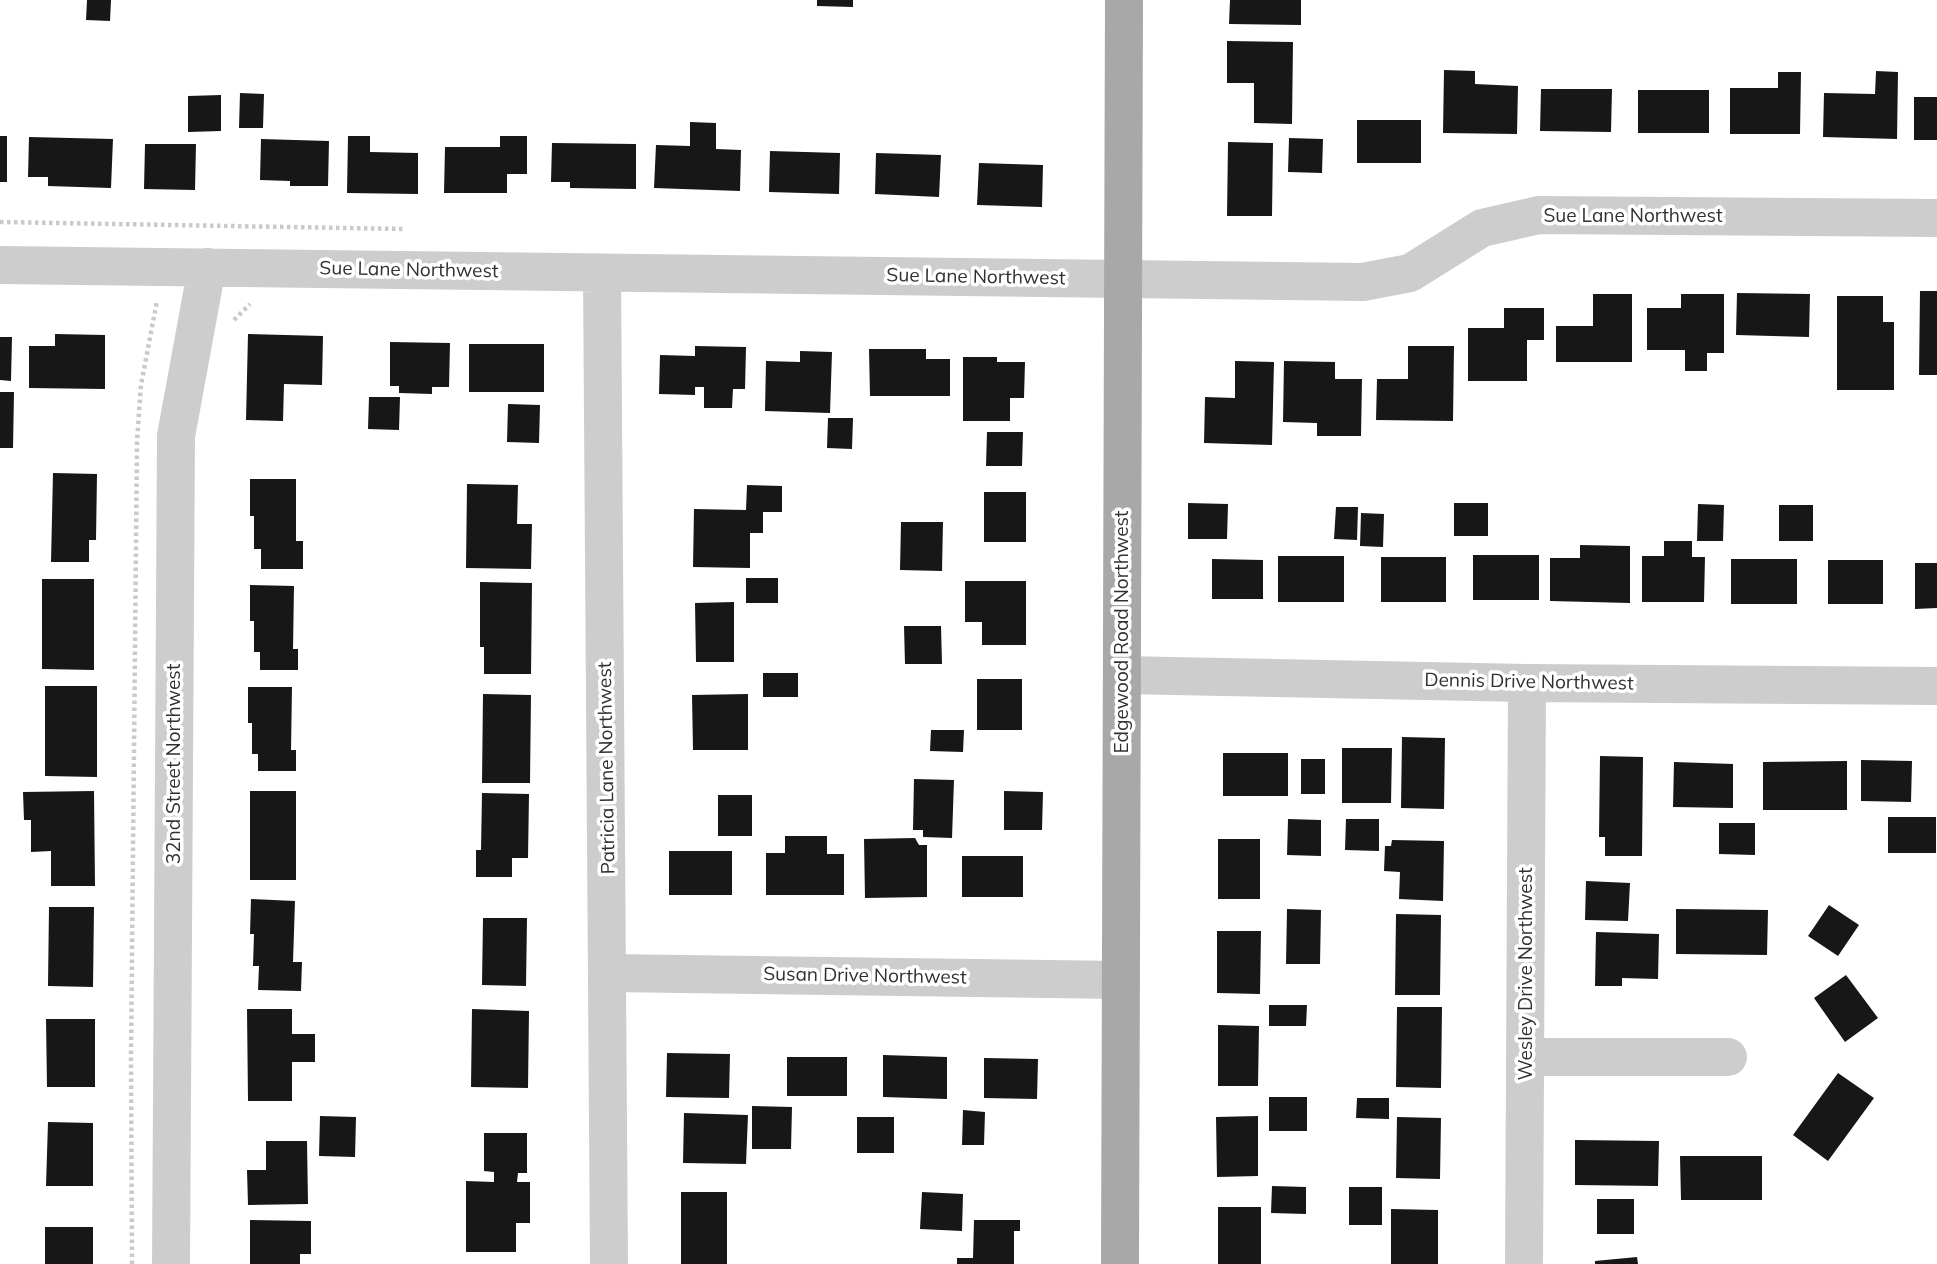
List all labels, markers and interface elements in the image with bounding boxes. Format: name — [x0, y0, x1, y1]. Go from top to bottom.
street label: Sue Lane Northwest — [1543, 205, 1723, 227]
street label: Sue Lane Northwest — [319, 257, 499, 283]
street label: Sue Lane Northwest — [886, 264, 1066, 290]
street label: Edgewood Road Northwest — [1111, 511, 1133, 753]
street label: Patricia Lane Northwest — [594, 661, 620, 875]
street label: 32nd Street Northwest — [163, 664, 185, 864]
street label: Dennis Drive Northwest — [1424, 669, 1634, 695]
street label: Wesley Drive Northwest — [1515, 867, 1537, 1081]
street label: Susan Drive Northwest — [763, 963, 967, 989]

